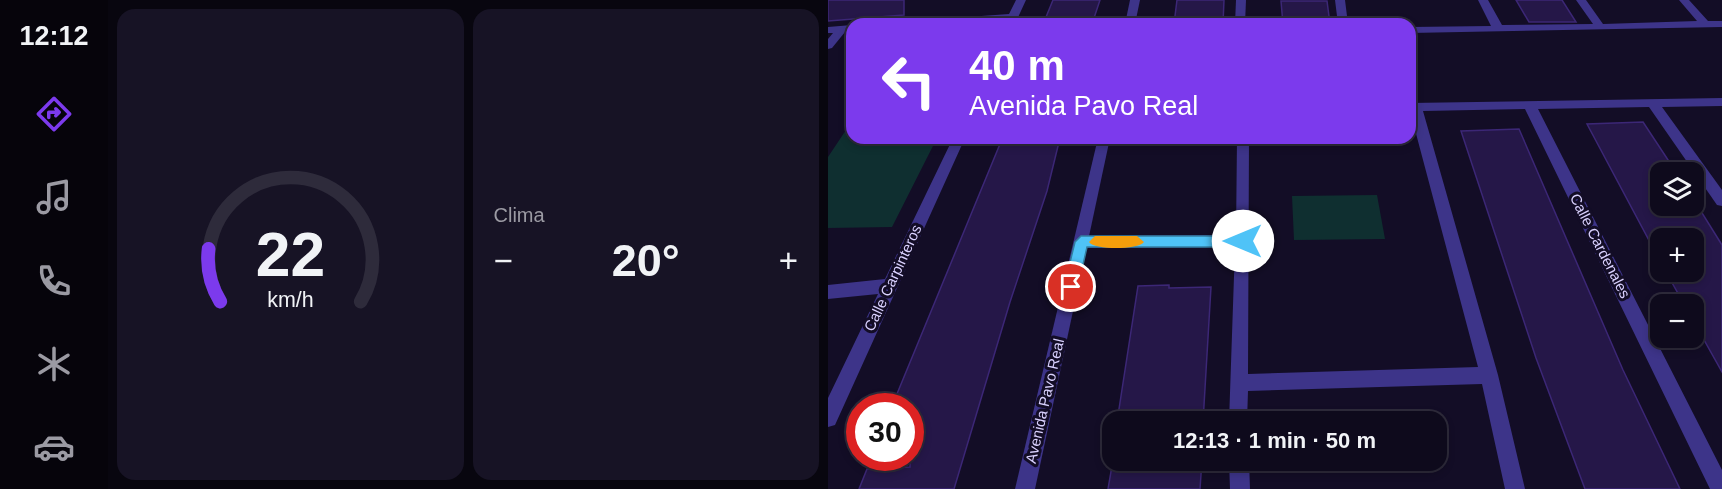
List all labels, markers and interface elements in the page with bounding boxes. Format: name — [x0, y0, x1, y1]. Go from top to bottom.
text: 12:12 — [19, 21, 89, 51]
icon: left — [870, 42, 948, 120]
text: 40 m — [969, 42, 1065, 89]
text: Avenida Pavo Real — [969, 91, 1198, 121]
icon: directions — [33, 93, 75, 135]
map controls — [1650, 162, 1704, 348]
button: layers — [1650, 162, 1704, 216]
icon: music — [33, 176, 75, 218]
street label: Calle Cardenales — [1567, 191, 1634, 301]
text: Clima — [494, 204, 545, 226]
position arrow — [1211, 209, 1275, 273]
text: 22 — [256, 220, 325, 289]
street label: Calle Carpinteros — [860, 222, 925, 334]
button: + — [1650, 228, 1704, 282]
text: 20° — [612, 235, 680, 286]
text: − — [494, 242, 513, 279]
text: + — [779, 242, 798, 279]
icon: phone — [33, 260, 75, 302]
pin — [1045, 261, 1096, 312]
icon: arrive — [1054, 270, 1087, 303]
text: km/h — [267, 288, 313, 312]
button: − — [1650, 294, 1704, 348]
street label: Avenida Pavo Real — [1022, 337, 1067, 465]
icon: climate — [33, 343, 75, 385]
speed limit sign: 30 — [846, 393, 924, 471]
icon: car — [33, 426, 75, 468]
text: 12:13 · 1 min · 50 m — [1173, 428, 1376, 453]

